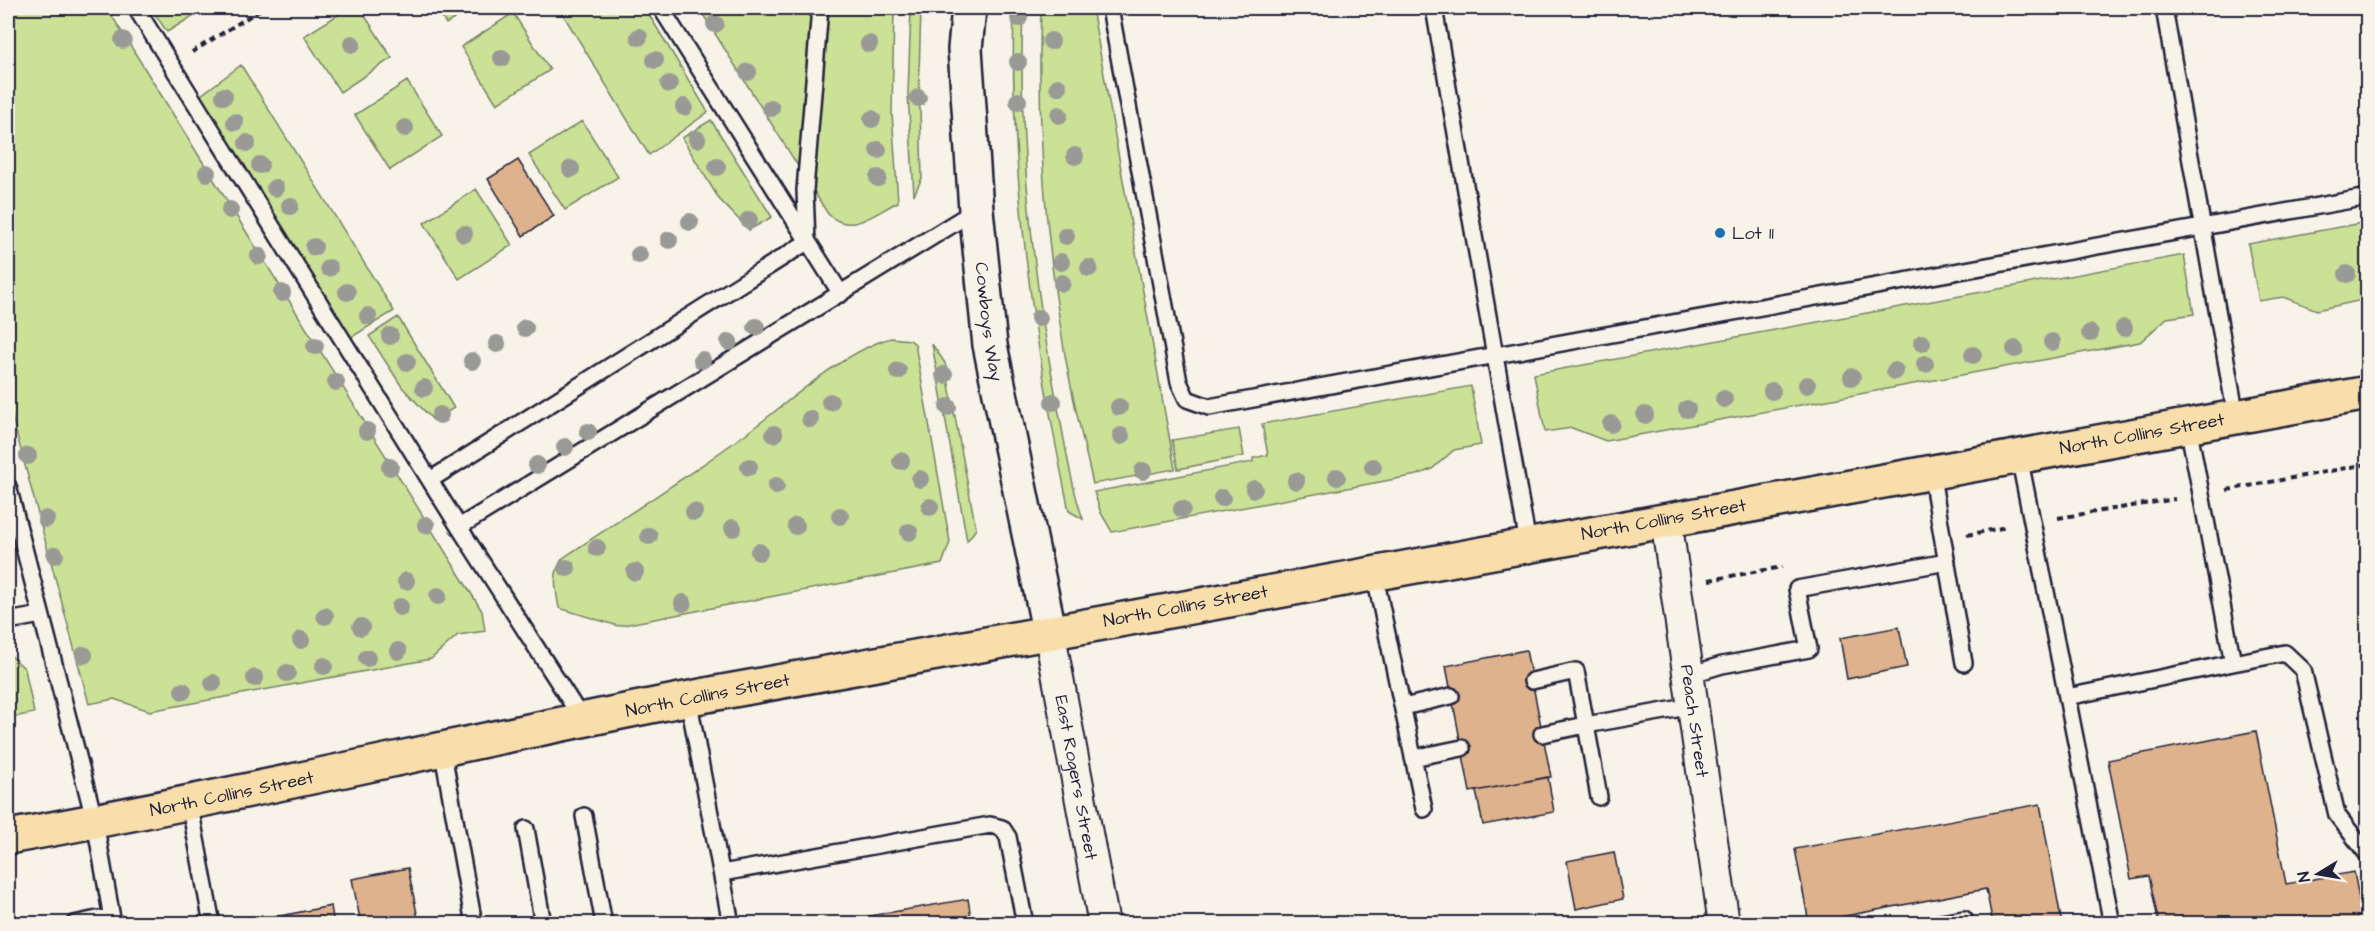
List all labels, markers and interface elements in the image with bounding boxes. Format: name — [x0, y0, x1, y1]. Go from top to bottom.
place label: Lot 11 — [1732, 221, 1774, 246]
marker: Lot 11 — [1713, 226, 1727, 240]
street label: Cowboys Way — [968, 261, 1009, 384]
street label: North Collins Street — [2058, 407, 2227, 461]
street label: North Collins Street — [1579, 493, 1749, 547]
street label: North Collins Street — [1101, 579, 1271, 634]
street label: Peach Street — [1674, 663, 1715, 780]
street label: North Collins Street — [623, 667, 793, 724]
street label: East Rogers Street — [1048, 693, 1104, 863]
street label: North Collins Street — [148, 765, 317, 823]
north arrow — [2288, 844, 2348, 904]
text: N — [2293, 870, 2316, 884]

